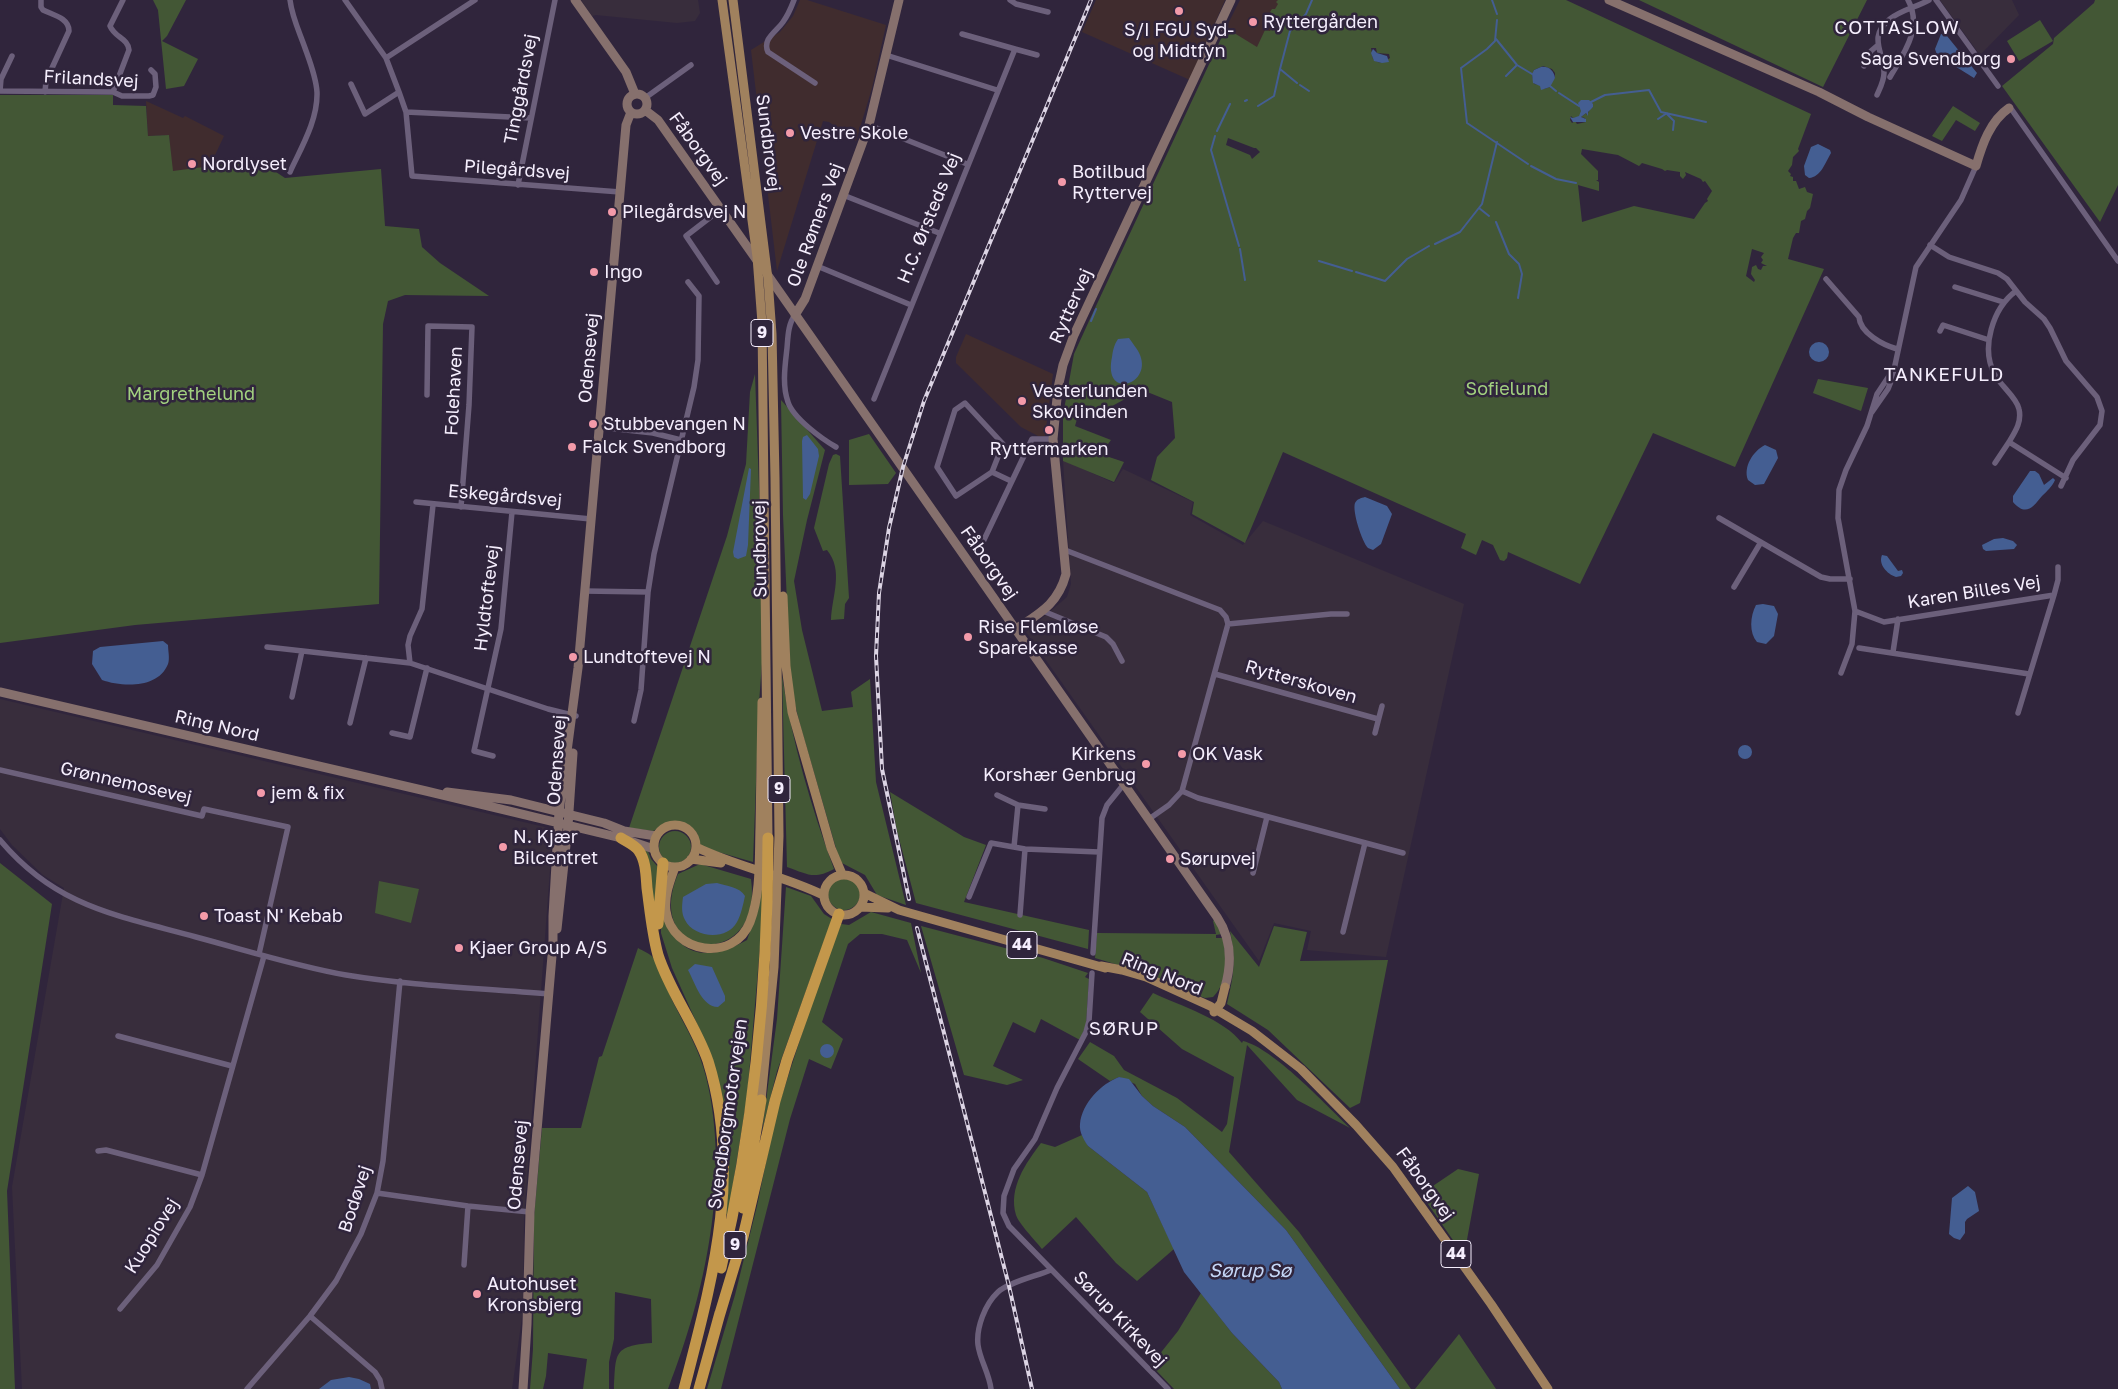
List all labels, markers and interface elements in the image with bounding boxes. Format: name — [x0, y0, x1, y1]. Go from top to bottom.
marker: S/I FGU Syd- og Midtfyn — [1173, 5, 1185, 17]
place label: Ryttergården — [1263, 11, 1378, 33]
marker: Ryttergården — [1247, 16, 1259, 28]
district label: COTTASLOW — [1833, 17, 1961, 39]
place label: S/I FGU Syd- og Midtfyn — [1124, 19, 1234, 62]
street label: Tinggårdsvej — [500, 32, 542, 146]
place label: Saga Svendborg — [1860, 48, 2001, 70]
marker: Saga Svendborg — [2005, 53, 2017, 65]
street label: Frilandsvej — [43, 66, 139, 92]
street label: Sundbrovej — [751, 93, 785, 193]
street label: Fåborgvej — [664, 108, 732, 190]
place label: Vestre Skole — [800, 122, 908, 144]
marker: Vestre Skole — [784, 127, 796, 139]
street label: H.C. Ørsteds Vej — [893, 149, 965, 287]
place label: Nordlyset — [202, 153, 287, 175]
street label: Pilegårdsvej — [463, 156, 571, 184]
marker: Nordlyset — [186, 158, 198, 170]
street label: Ole Rømers Vej — [783, 160, 847, 290]
place label: Botilbud Ryttervej — [1072, 161, 1152, 203]
marker: Botilbud Ryttervej — [1056, 176, 1068, 188]
place label: Pilegårdsvej N — [622, 201, 746, 223]
marker: Pilegårdsvej N — [606, 206, 618, 218]
place label: Ingo — [604, 261, 643, 283]
street label: Ryttervej — [1045, 265, 1097, 347]
marker: Ingo — [588, 266, 600, 278]
street label: Odensevej — [574, 312, 604, 404]
road number: 9 — [751, 319, 773, 346]
street label: Folehaven — [441, 346, 467, 436]
district label: TANKEFULD — [1883, 364, 2005, 386]
park label: Sofielund — [1466, 378, 1548, 400]
place label: Vesterlunden Skovlinden — [1032, 380, 1148, 422]
park label: Margrethelund — [127, 383, 255, 405]
marker: Vesterlunden Skovlinden — [1016, 395, 1028, 407]
place label: Stubbevangen N — [603, 413, 746, 435]
marker: Stubbevangen N — [587, 418, 599, 430]
marker: Ryttermarken — [1043, 424, 1055, 436]
place label: Falck Svendborg — [582, 436, 726, 458]
place label: Ryttermarken — [990, 438, 1108, 460]
marker: Falck Svendborg — [566, 441, 578, 453]
street label: Eskegårdsvej — [447, 480, 563, 512]
street label: Sundbrovej — [748, 500, 772, 598]
street label: Fåborgvej — [956, 522, 1022, 604]
street label: Hyldtoftevej — [470, 543, 504, 653]
street label: Karen Billes Vej — [1906, 571, 2042, 613]
place label: Rise Flemløse Sparekasse — [978, 616, 1099, 659]
marker: Rise Flemløse Sparekasse — [962, 631, 974, 643]
place label: Lundtoftevej N — [583, 646, 711, 668]
marker: Lundtoftevej N — [567, 651, 579, 663]
street label: Rytterskoven — [1242, 656, 1360, 708]
street label: Ring Nord — [173, 706, 261, 746]
street label: Odensevej — [543, 714, 571, 806]
place label: Kirkens Korshær Genbrug — [983, 743, 1136, 786]
place label: OK Vask — [1192, 743, 1263, 765]
marker: OK Vask — [1176, 748, 1188, 760]
street label: Grønnemosevej — [58, 757, 194, 809]
marker: Kirkens Korshær Genbrug — [1140, 758, 1152, 770]
road number: 9 — [768, 776, 790, 802]
place label: jem & fix — [271, 782, 345, 804]
marker: jem & fix — [255, 787, 267, 799]
place label: N. Kjær Bilcentret — [513, 826, 598, 869]
marker: N. Kjær Bilcentret — [497, 841, 509, 853]
place label: Sørupvej — [1180, 848, 1256, 870]
marker: Sørupvej — [1164, 853, 1176, 865]
place label: Toast N' Kebab — [214, 905, 343, 927]
marker: Toast N' Kebab — [198, 910, 210, 922]
road number: 44 — [1007, 932, 1037, 958]
place label: Kjaer Group A/S — [469, 937, 607, 959]
marker: Kjaer Group A/S — [453, 942, 465, 954]
street label: Ring Nord — [1118, 948, 1206, 1000]
street label: Svendborgmotorvejen — [704, 1017, 752, 1211]
district label: SØRUP — [1088, 1018, 1160, 1040]
street label: Odensevej — [503, 1119, 533, 1211]
street label: Fåborgvej — [1391, 1143, 1459, 1225]
street label: Bodøvej — [334, 1163, 376, 1235]
street label: Kuopiovej — [120, 1194, 184, 1278]
road number: 9 — [724, 1232, 746, 1258]
road number: 44 — [1441, 1240, 1471, 1268]
water label: Sørup Sø — [1209, 1260, 1291, 1282]
street label: Sørup Kirkevej — [1069, 1267, 1171, 1371]
place label: Autohuset Kronsbjerg — [487, 1273, 582, 1316]
marker: Autohuset Kronsbjerg — [471, 1288, 483, 1300]

